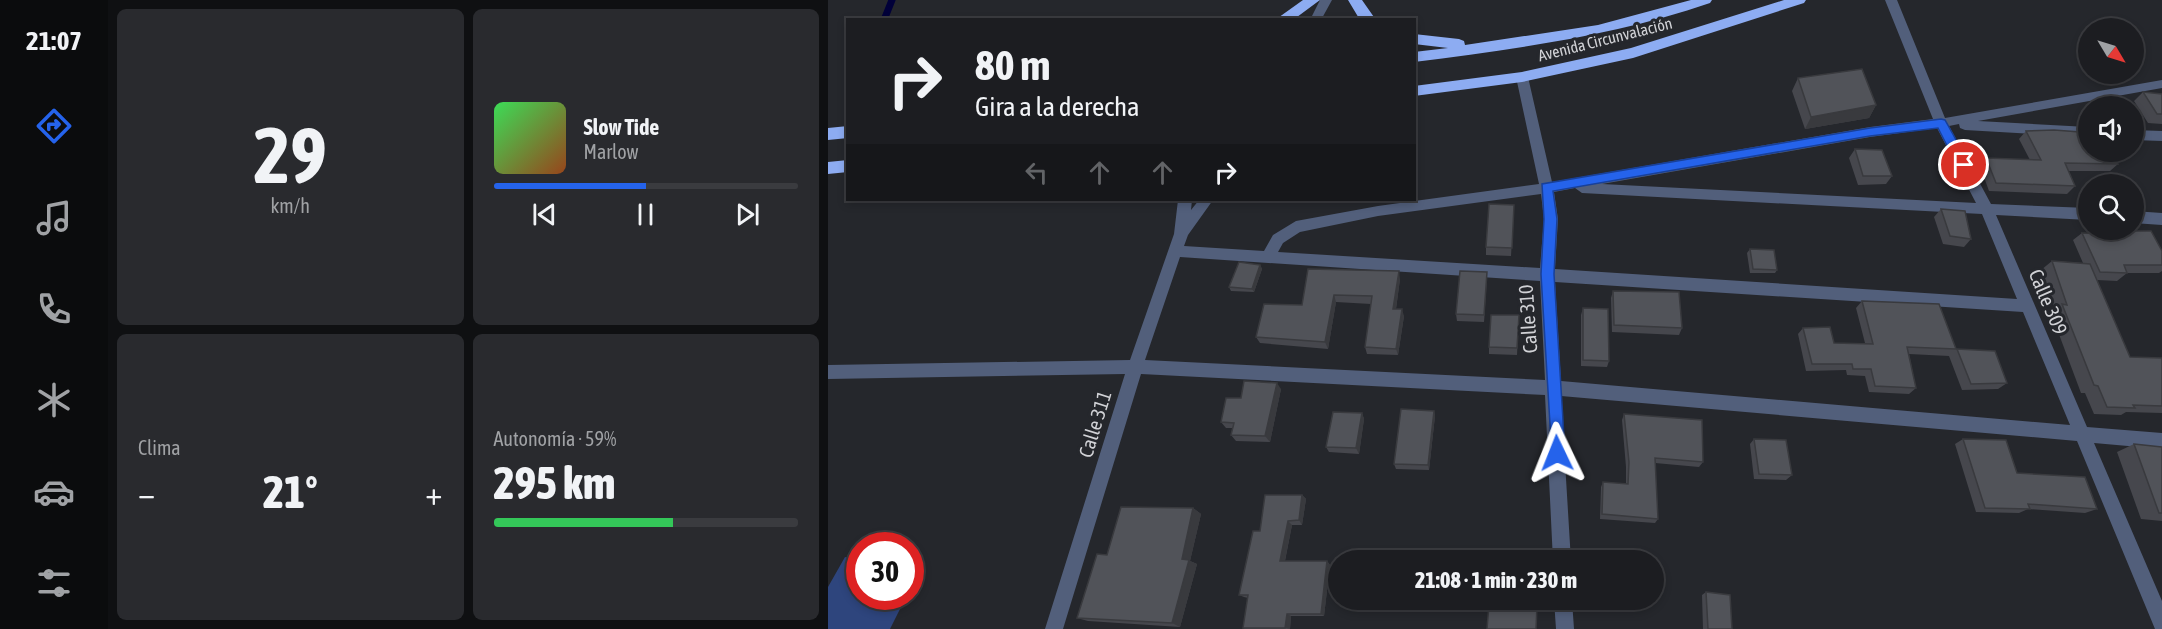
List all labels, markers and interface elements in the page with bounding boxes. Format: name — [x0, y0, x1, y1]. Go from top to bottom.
street label: Avenida Circunvalación — [1536, 14, 1674, 64]
north arrow — [2078, 18, 2144, 84]
map controls — [2078, 18, 2144, 240]
text: 21:07 — [26, 25, 82, 56]
text: 80 m — [975, 41, 1050, 89]
icon: right — [876, 42, 954, 120]
text: Gira a la derecha — [975, 91, 1140, 122]
button: sound — [2078, 96, 2144, 162]
icon: directions — [33, 105, 75, 147]
text: 29 — [254, 110, 327, 200]
text: Slow Tide — [584, 114, 659, 140]
pin — [1938, 139, 1989, 190]
text: Marlow — [584, 140, 638, 163]
icon: arrive — [1947, 148, 1980, 181]
icon: left — [1020, 156, 1053, 189]
icon: ahead — [1083, 156, 1116, 189]
icon: ahead — [1146, 156, 1179, 189]
icon: right — [1209, 156, 1242, 189]
button: search — [2078, 174, 2144, 240]
text: km/h — [270, 194, 310, 217]
icon: music — [33, 197, 75, 239]
icon: previous — [528, 198, 561, 231]
icon: pause — [629, 198, 662, 231]
icon: next — [731, 198, 764, 231]
street label: Calle 309 — [2024, 266, 2072, 338]
street label: Calle 310 — [1514, 284, 1541, 354]
icon: phone — [33, 288, 75, 330]
icon: climate — [33, 379, 75, 421]
street label: Calle 311 — [1073, 388, 1116, 460]
position arrow — [1525, 421, 1589, 485]
text: Autonomía · 59% — [494, 427, 616, 450]
text: Clima — [138, 436, 181, 459]
text: 295 km — [494, 457, 615, 509]
text: 21° — [263, 466, 318, 518]
icon: car — [33, 471, 75, 513]
text: − — [138, 474, 155, 512]
text: + — [425, 474, 442, 512]
speed limit sign: 30 — [846, 532, 924, 610]
icon: filters — [33, 562, 75, 604]
text: 21:08 · 1 min · 230 m — [1415, 567, 1577, 593]

